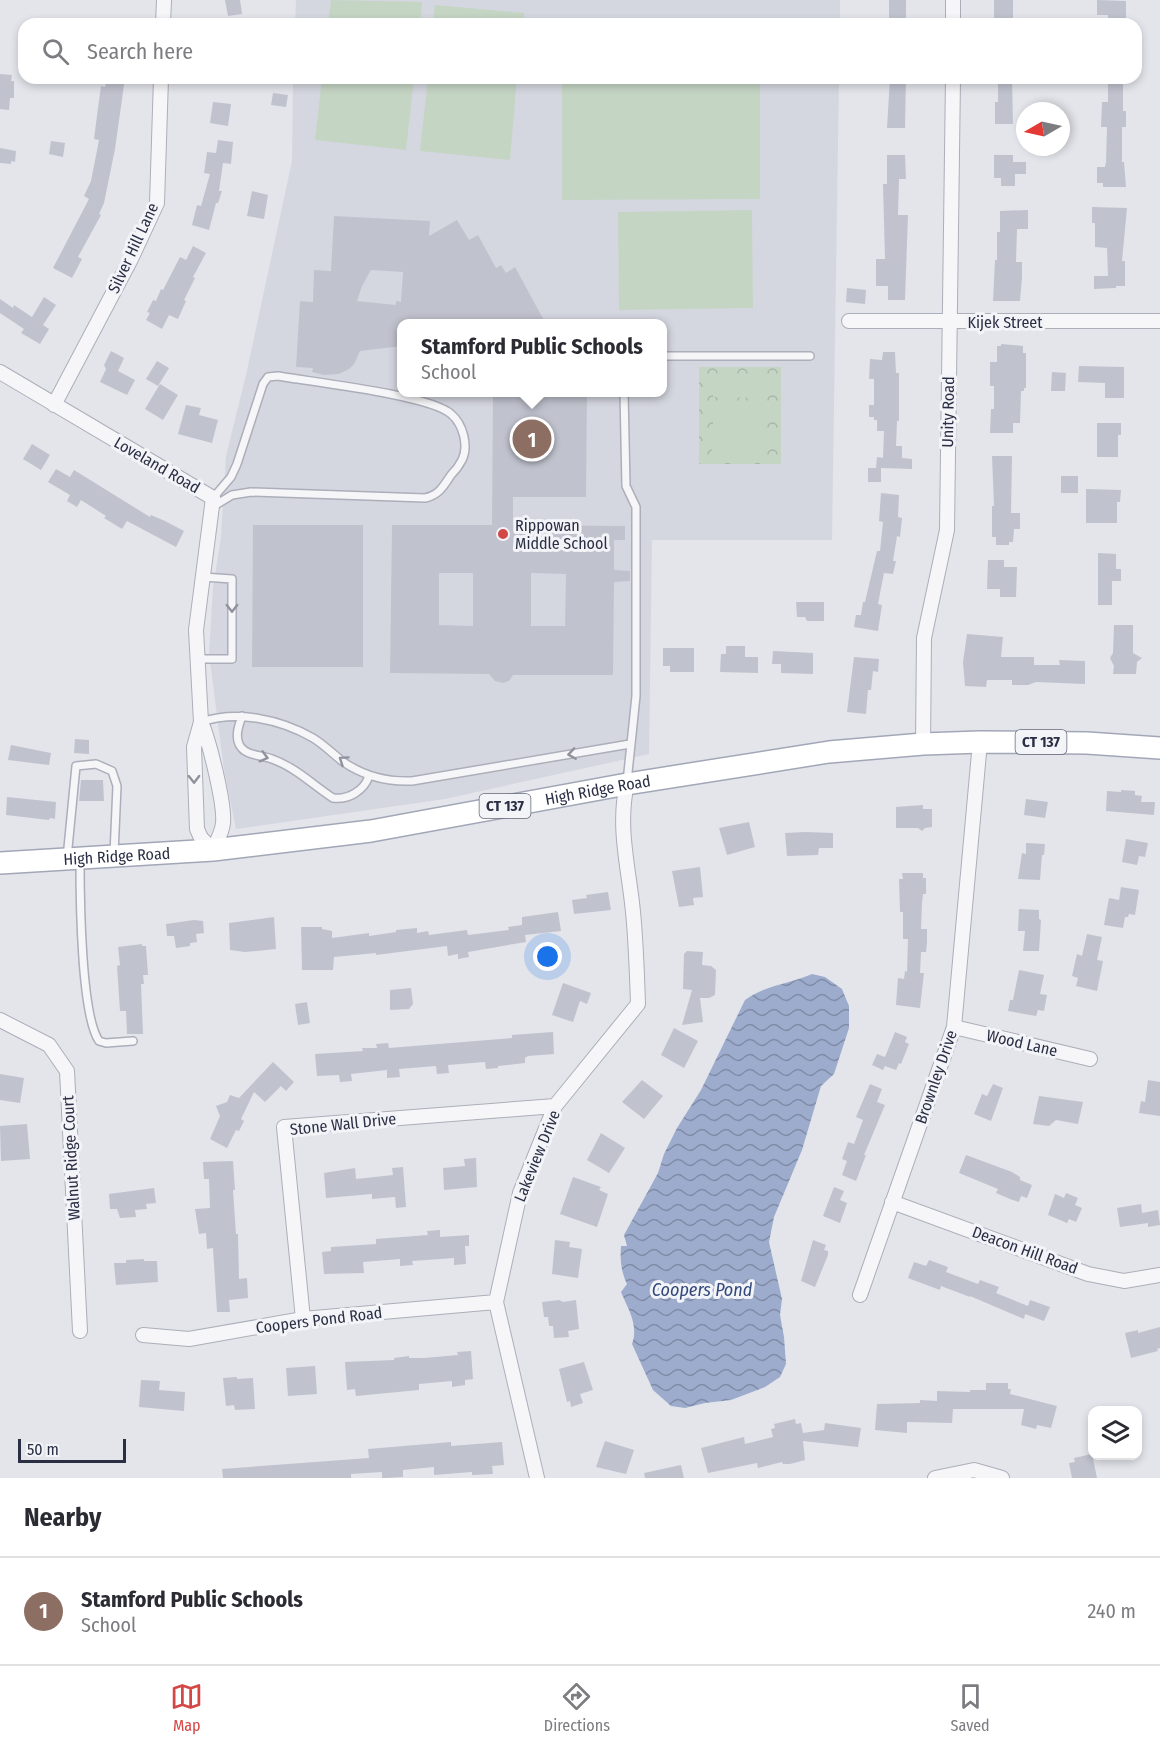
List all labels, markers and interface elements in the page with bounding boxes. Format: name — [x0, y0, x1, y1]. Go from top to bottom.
search box — [18, 18, 1142, 84]
icon: search — [39, 35, 72, 68]
text: Search here — [87, 38, 193, 65]
north arrow — [1016, 102, 1070, 156]
street label: Silver Hill Lane — [104, 200, 162, 296]
street label: Kijek Street — [968, 313, 1043, 332]
popup — [397, 319, 667, 397]
text: Stamford Public Schools — [421, 333, 643, 360]
text: School — [421, 360, 476, 384]
street label: Unity Road — [938, 376, 958, 448]
pin: 1 — [512, 416, 552, 462]
street label: Loveland Road — [111, 433, 203, 497]
place label: Rippowan Middle School — [515, 516, 608, 553]
marker: Rippowan Middle School — [496, 527, 510, 541]
one-way arrow — [226, 604, 238, 613]
road number: CT 137 — [1016, 730, 1066, 754]
one-way arrow — [568, 748, 577, 760]
one-way arrow — [258, 750, 269, 762]
one-way arrow — [338, 756, 349, 767]
street label: High Ridge Road — [543, 771, 652, 808]
one-way arrow — [188, 775, 200, 784]
road number: CT 137 — [480, 794, 530, 818]
street label: High Ridge Road — [63, 843, 171, 869]
your location — [533, 942, 562, 971]
street label: Wood Lane — [985, 1026, 1059, 1060]
street label: Brownley Drive — [911, 1028, 961, 1126]
street label: Walnut Ridge Court — [58, 1094, 84, 1221]
street label: Lakeview Drive — [510, 1107, 564, 1205]
street label: Stone Wall Drive — [289, 1109, 397, 1139]
street label: Deacon Hill Road — [970, 1222, 1080, 1278]
water label: Coopers Pond — [652, 1279, 753, 1301]
street label: Coopers Pond Road — [255, 1303, 383, 1337]
map controls — [1088, 1406, 1142, 1460]
button: layers — [1088, 1406, 1142, 1460]
scale bar — [18, 1436, 126, 1464]
text: 50 m — [27, 1440, 59, 1459]
text: Nearby — [24, 1502, 101, 1533]
text: Stamford Public Schools — [81, 1586, 303, 1613]
text: 1 — [39, 1599, 48, 1623]
text: 240 m — [1087, 1599, 1136, 1623]
text: School — [81, 1613, 136, 1637]
tab: Map — [170, 1680, 203, 1735]
tab: Directions — [544, 1680, 610, 1735]
tab: Saved — [951, 1680, 990, 1735]

